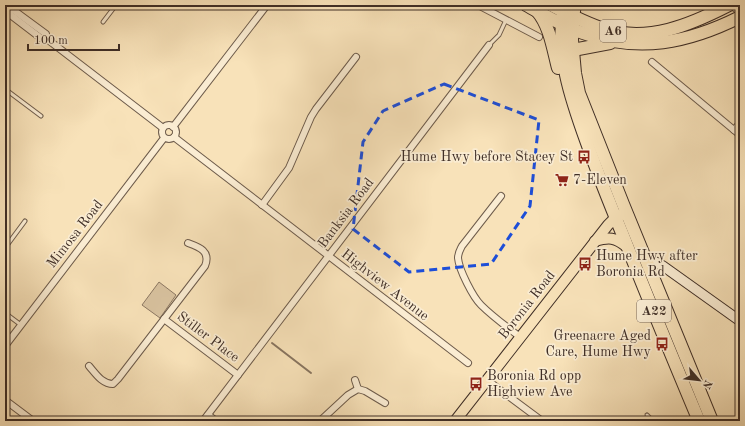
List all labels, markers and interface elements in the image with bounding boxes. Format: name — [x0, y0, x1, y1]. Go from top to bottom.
road number: A6 — [600, 20, 626, 42]
scale bar — [28, 26, 119, 52]
text: 100 m — [34, 35, 68, 47]
bus stop icon: Hume Hwy before Stacey St — [576, 149, 592, 165]
place label: Hume Hwy before Stacey St — [401, 150, 573, 164]
supermarket icon: 7-Eleven — [554, 172, 570, 188]
place label: 7-Eleven — [573, 173, 627, 187]
street label: Banksia Road — [315, 176, 377, 250]
street label: Mimosa Road — [44, 198, 106, 270]
street label: Highview Avenue — [339, 247, 431, 323]
place label: Hume Hwy after Boronia Rd — [596, 249, 698, 279]
bus stop icon: Hume Hwy after Boronia Rd — [577, 256, 593, 272]
street label: Boronia Road — [496, 268, 558, 342]
road number: A22 — [637, 300, 671, 322]
street label: Stiller Place — [174, 309, 242, 365]
place label: Greenacre Aged Care, Hume Hwy — [545, 329, 652, 359]
bus stop icon: Greenacre Aged Care, Hume Hwy — [654, 336, 670, 352]
north arrow — [679, 360, 719, 400]
place label: Boronia Rd opp Highview Ave — [487, 369, 581, 399]
bus stop icon: Boronia Rd opp Highview Ave — [468, 376, 484, 392]
text: N — [699, 378, 713, 391]

